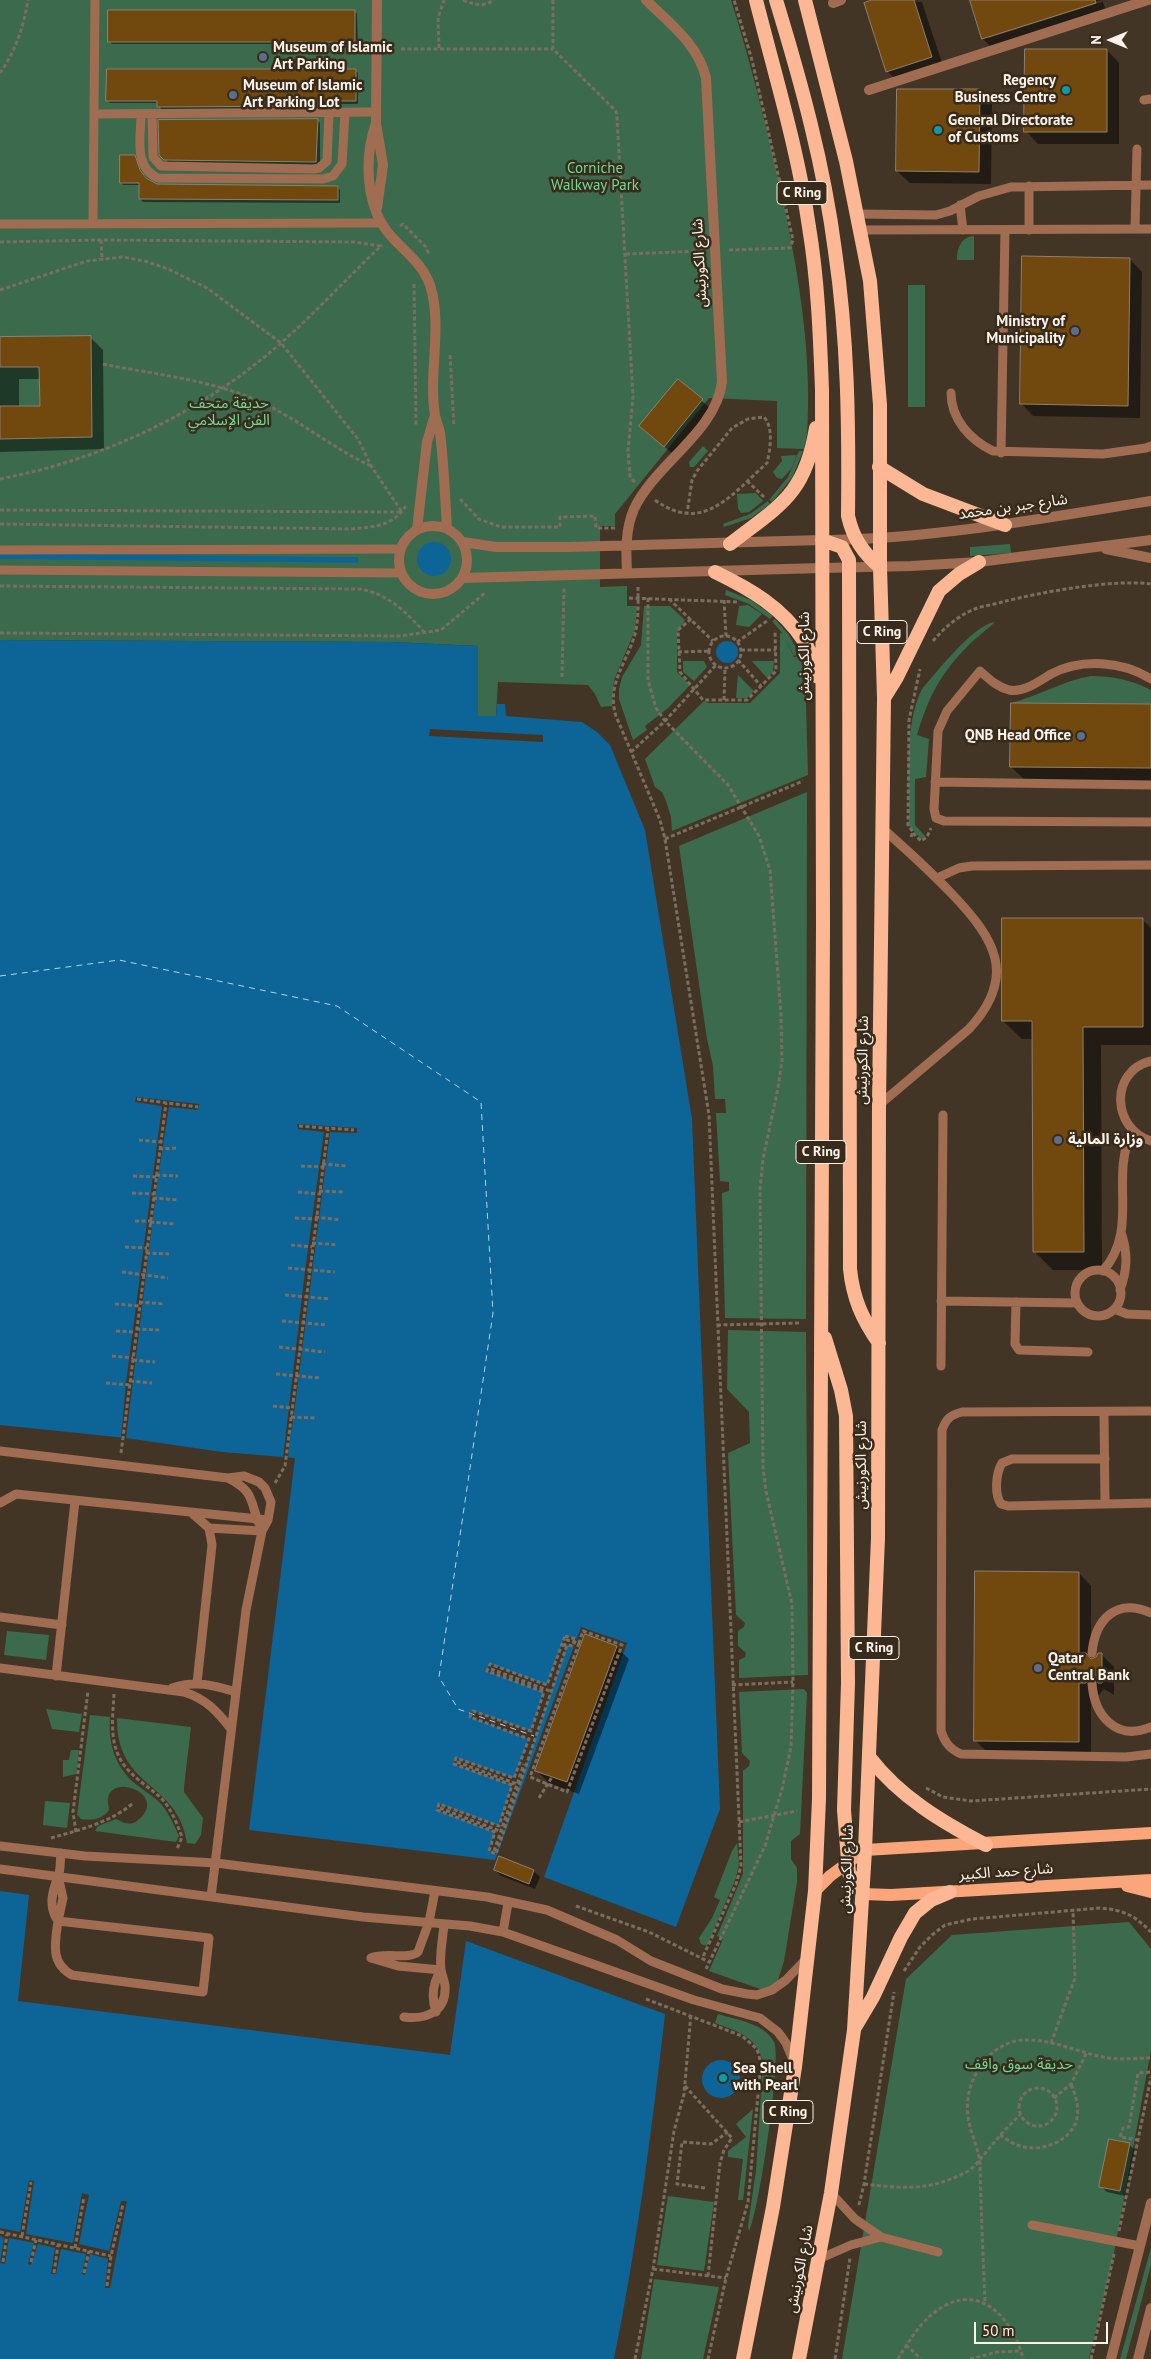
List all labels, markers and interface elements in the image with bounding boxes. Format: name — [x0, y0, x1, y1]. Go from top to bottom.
north arrow — [1086, 15, 1136, 65]
text: N — [1087, 35, 1105, 45]
place label: Museum of Islamic Art Parking — [273, 39, 393, 74]
marker: Museum of Islamic Art Parking — [257, 51, 269, 63]
place label: Regency Business Centre — [955, 72, 1056, 107]
place label: Museum of Islamic Art Parking Lot — [243, 77, 363, 112]
marker: Regency Business Centre — [1060, 84, 1072, 96]
marker: Museum of Islamic Art Parking Lot — [227, 89, 239, 101]
place label: General Directorate of Customs — [948, 112, 1073, 147]
marker: General Directorate of Customs — [932, 124, 944, 136]
park label: Corniche Walkway Park — [551, 160, 639, 195]
road number: C Ring — [777, 182, 827, 204]
street label: شارع الكورنيش — [689, 218, 711, 308]
place label: Ministry of Municipality — [986, 313, 1065, 348]
marker: Ministry of Municipality — [1069, 325, 1081, 337]
park label: حديقة متحف الفن الإسلامي — [188, 395, 270, 430]
street label: شارع جبر بن محمد — [957, 490, 1069, 524]
street label: شارع الكورنيش — [796, 611, 814, 701]
road number: C Ring — [857, 620, 907, 644]
place label: QNB Head Office — [965, 727, 1071, 745]
marker: QNB Head Office — [1075, 730, 1087, 742]
street label: شارع الكورنيش — [853, 1015, 873, 1105]
place label: وزارة المالية — [1068, 1131, 1143, 1149]
marker: وزارة المالية — [1052, 1134, 1064, 1146]
road number: C Ring — [796, 1140, 846, 1164]
street label: شارع الكورنيش — [853, 1420, 871, 1510]
road number: C Ring — [849, 1636, 899, 1660]
place label: Qatar Central Bank — [1048, 1650, 1130, 1685]
marker: Qatar Central Bank — [1032, 1662, 1044, 1674]
street label: شارع الكورنيش — [836, 1824, 858, 1914]
street label: شارع حمد الكبير — [958, 1860, 1054, 1884]
park label: حديقة سوق واقف — [965, 2056, 1073, 2074]
place label: Sea Shell with Pearl — [733, 2060, 798, 2095]
marker: Sea Shell with Pearl — [717, 2072, 729, 2084]
road number: C Ring — [763, 2100, 813, 2124]
street label: شارع الكورنيش — [783, 2224, 817, 2314]
scale bar — [976, 2312, 1110, 2344]
text: 50 m — [982, 2321, 1015, 2340]

